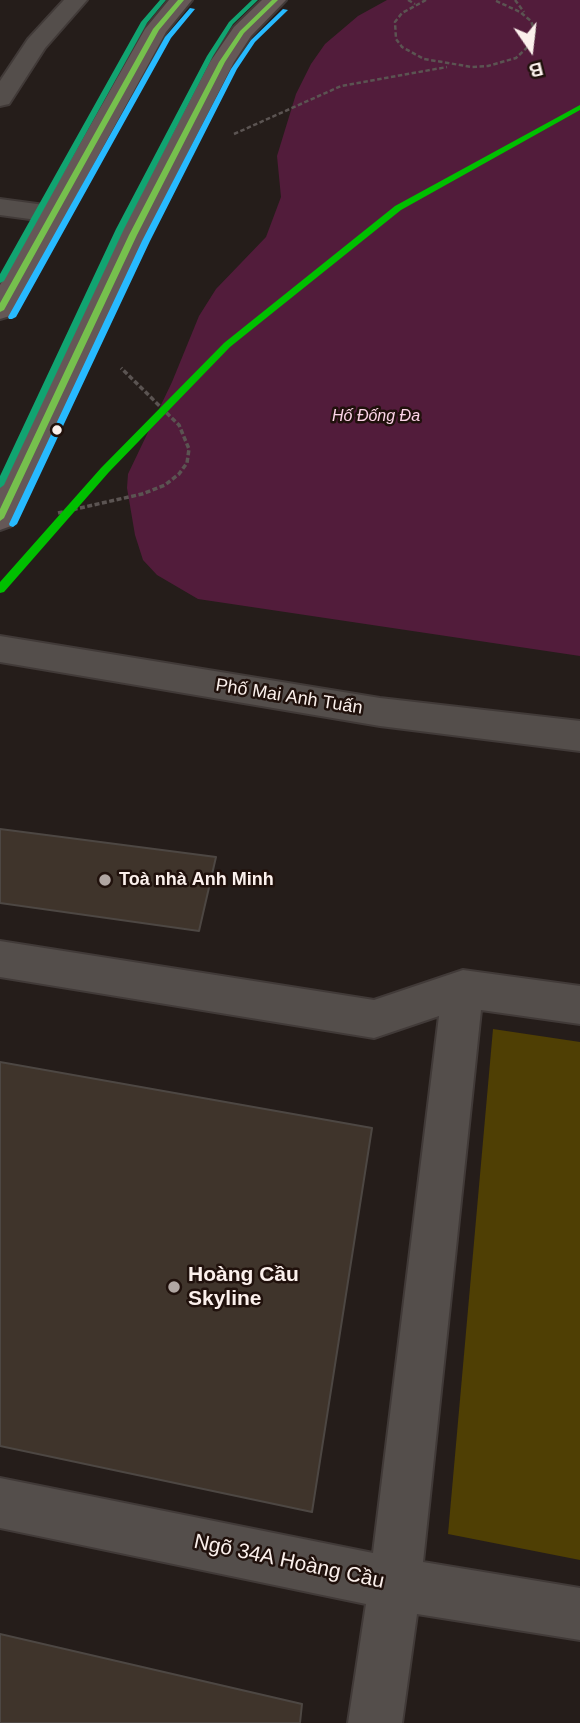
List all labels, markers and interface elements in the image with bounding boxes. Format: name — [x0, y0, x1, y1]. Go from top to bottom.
north arrow — [496, 14, 566, 84]
text: B — [527, 58, 545, 82]
water label: Hố Đống Đa — [332, 407, 420, 427]
unlabelled marker — [50, 423, 64, 437]
street label: Phố Mai Anh Tuấn — [214, 675, 364, 719]
place label: Toà nhà Anh Minh — [119, 869, 274, 891]
marker: Toà nhà Anh Minh — [97, 872, 113, 888]
place label: Hoàng Cầu Skyline — [188, 1262, 299, 1312]
marker: Hoàng Cầu Skyline — [166, 1279, 182, 1295]
street label: Ngõ 34A Hoàng Cầu — [192, 1530, 386, 1594]

